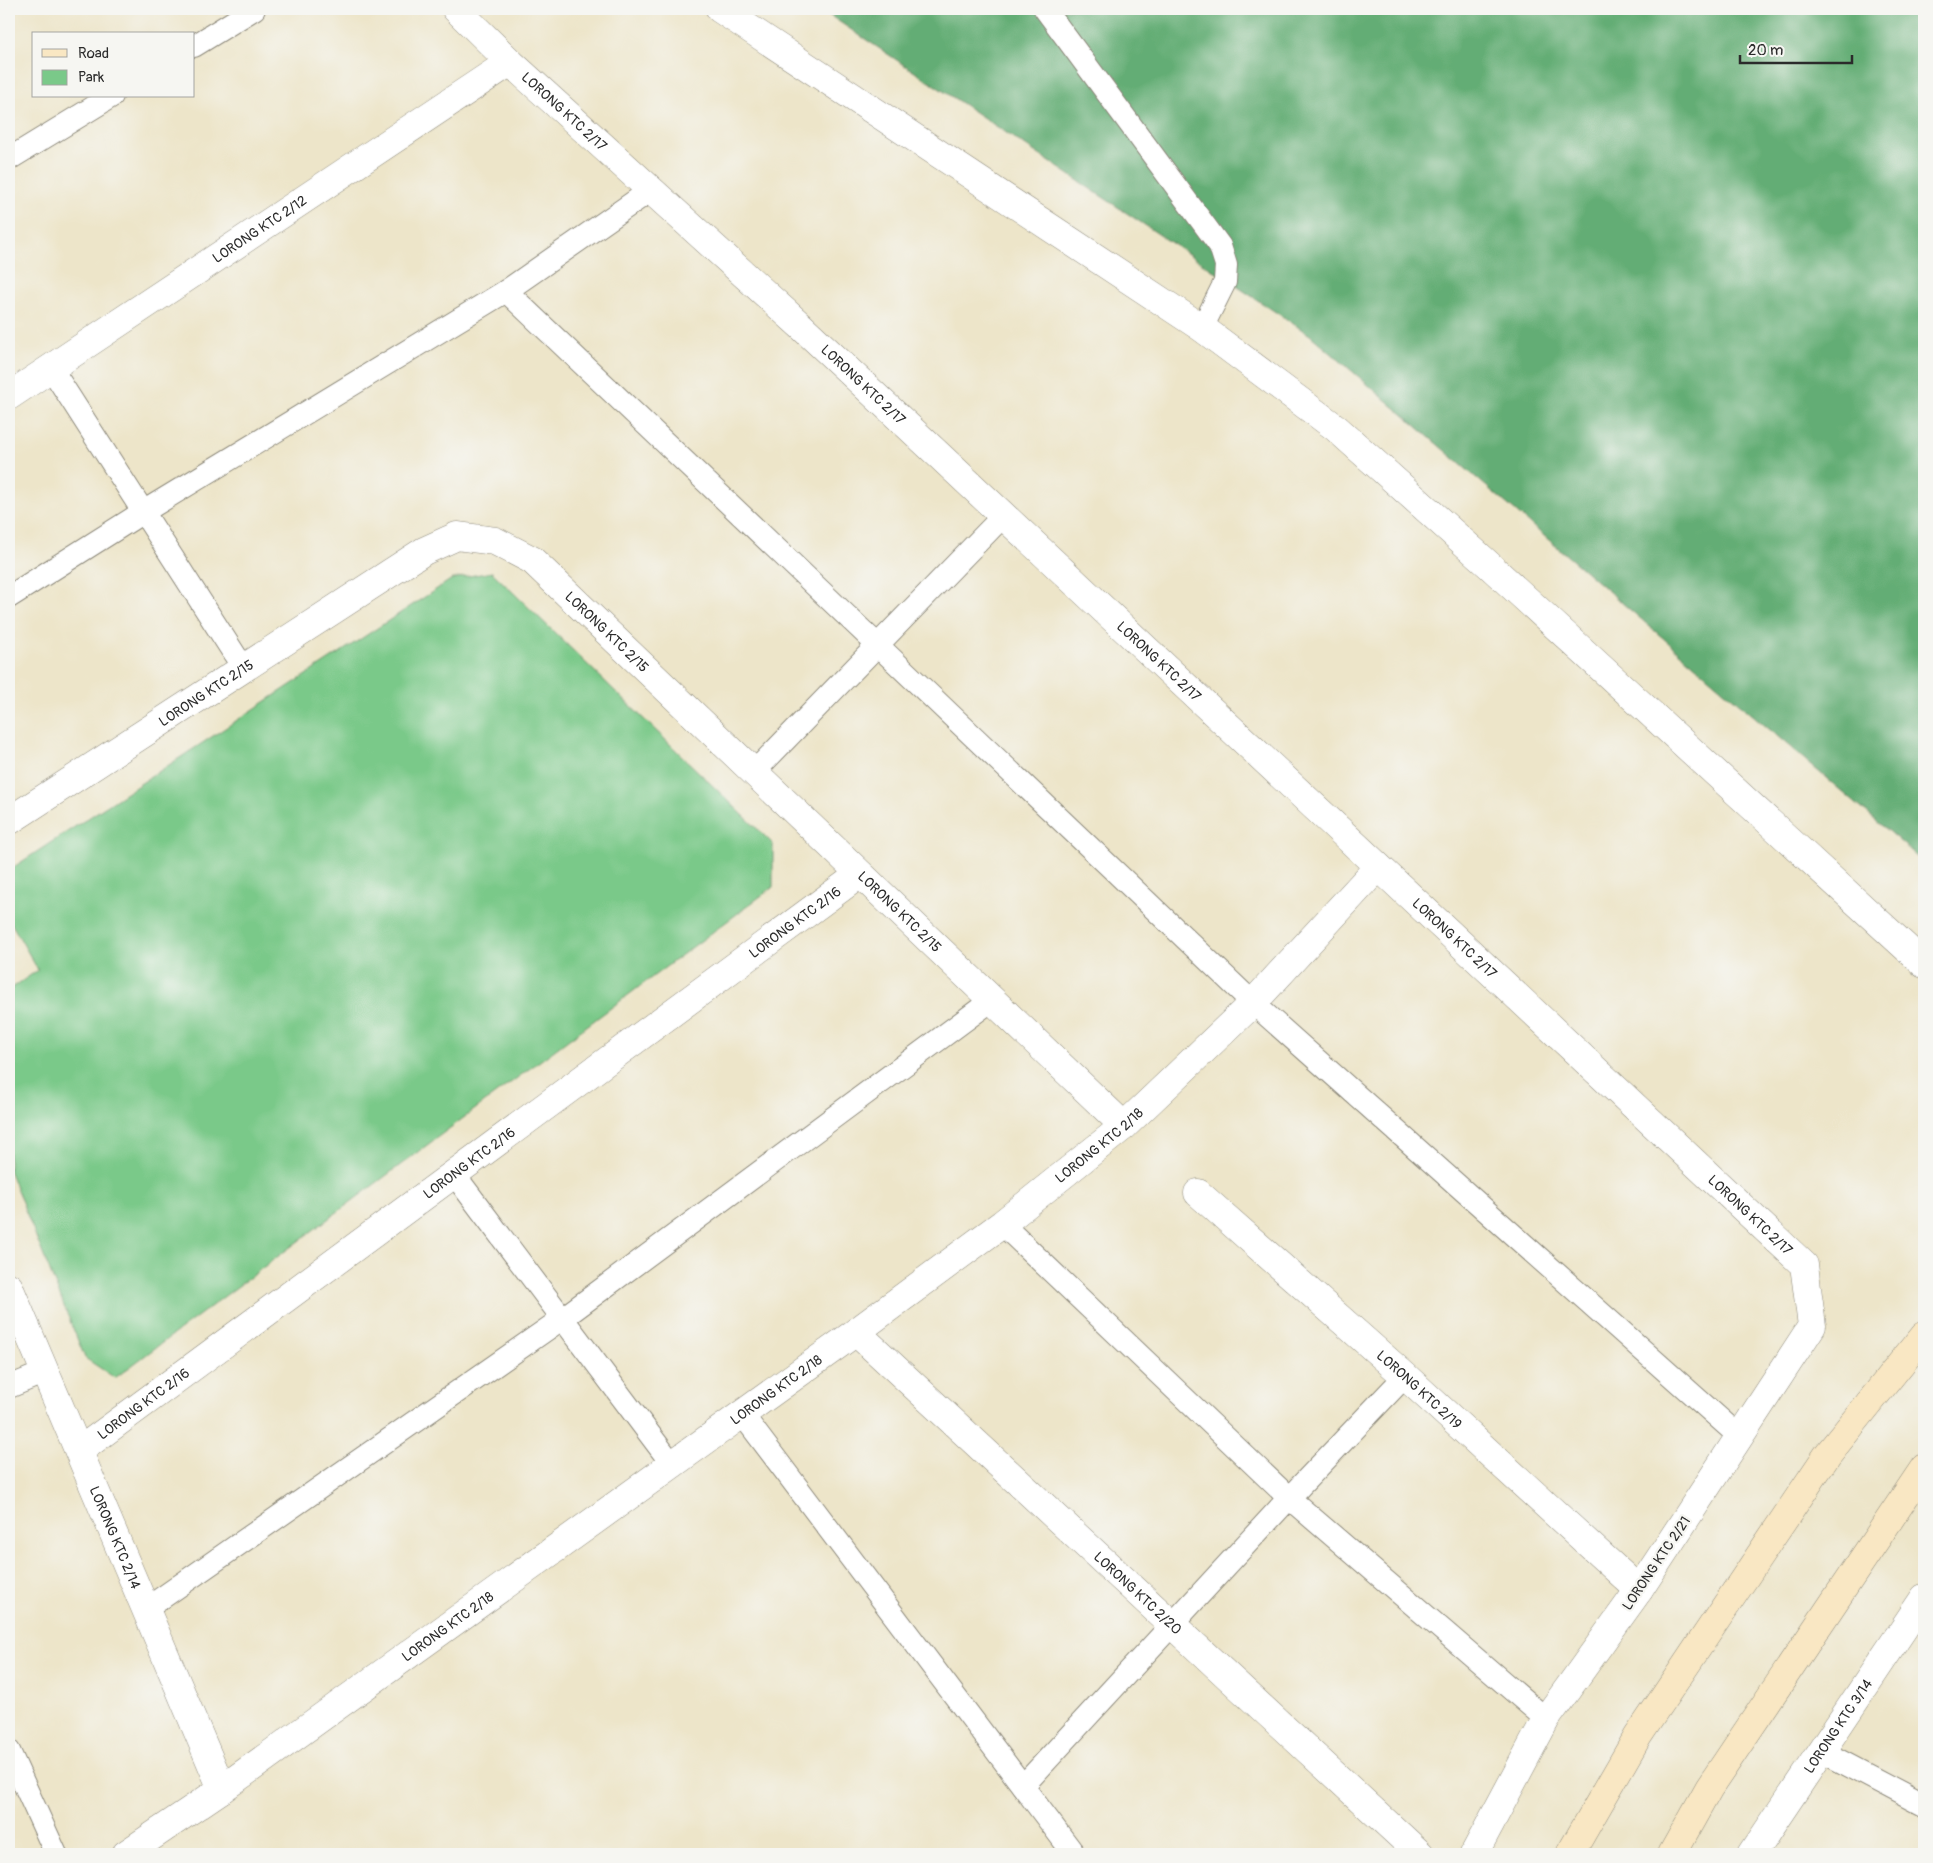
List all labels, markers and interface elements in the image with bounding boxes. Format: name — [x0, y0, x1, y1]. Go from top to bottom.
legend — [32, 32, 195, 98]
scale bar — [1740, 32, 1853, 64]
text: 20 m — [1748, 41, 1783, 60]
text: Road — [78, 44, 109, 63]
text: Park — [78, 68, 105, 87]
street label: LORONG KTC 2/17 — [518, 69, 611, 155]
street label: LORONG KTC 2/12 — [209, 192, 310, 267]
street label: LORONG KTC 2/17 — [817, 341, 909, 429]
street label: LORONG KTC 2/15 — [561, 588, 652, 676]
street label: LORONG KTC 2/17 — [1113, 618, 1205, 706]
street label: LORONG KTC 2/15 — [156, 656, 257, 730]
street label: LORONG KTC 2/15 — [854, 868, 945, 956]
street label: LORONG KTC 2/16 — [746, 883, 844, 962]
street label: LORONG KTC 2/17 — [1409, 895, 1500, 982]
street label: LORONG KTC 2/18 — [1052, 1104, 1147, 1187]
street label: LORONG KTC 2/16 — [420, 1124, 519, 1203]
street label: LORONG KTC 2/17 — [1704, 1172, 1796, 1259]
street label: LORONG KTC 2/19 — [1373, 1347, 1465, 1433]
street label: LORONG KTC 2/18 — [727, 1351, 826, 1429]
street label: LORONG KTC 2/16 — [94, 1364, 193, 1443]
street label: LORONG KTC 2/14 — [85, 1484, 144, 1592]
street label: LORONG KTC 2/21 — [1619, 1513, 1694, 1613]
street label: LORONG KTC 2/20 — [1090, 1548, 1185, 1638]
street label: LORONG KTC 2/18 — [399, 1588, 497, 1666]
street label: LORONG KTC 3/14 — [1801, 1676, 1876, 1777]

